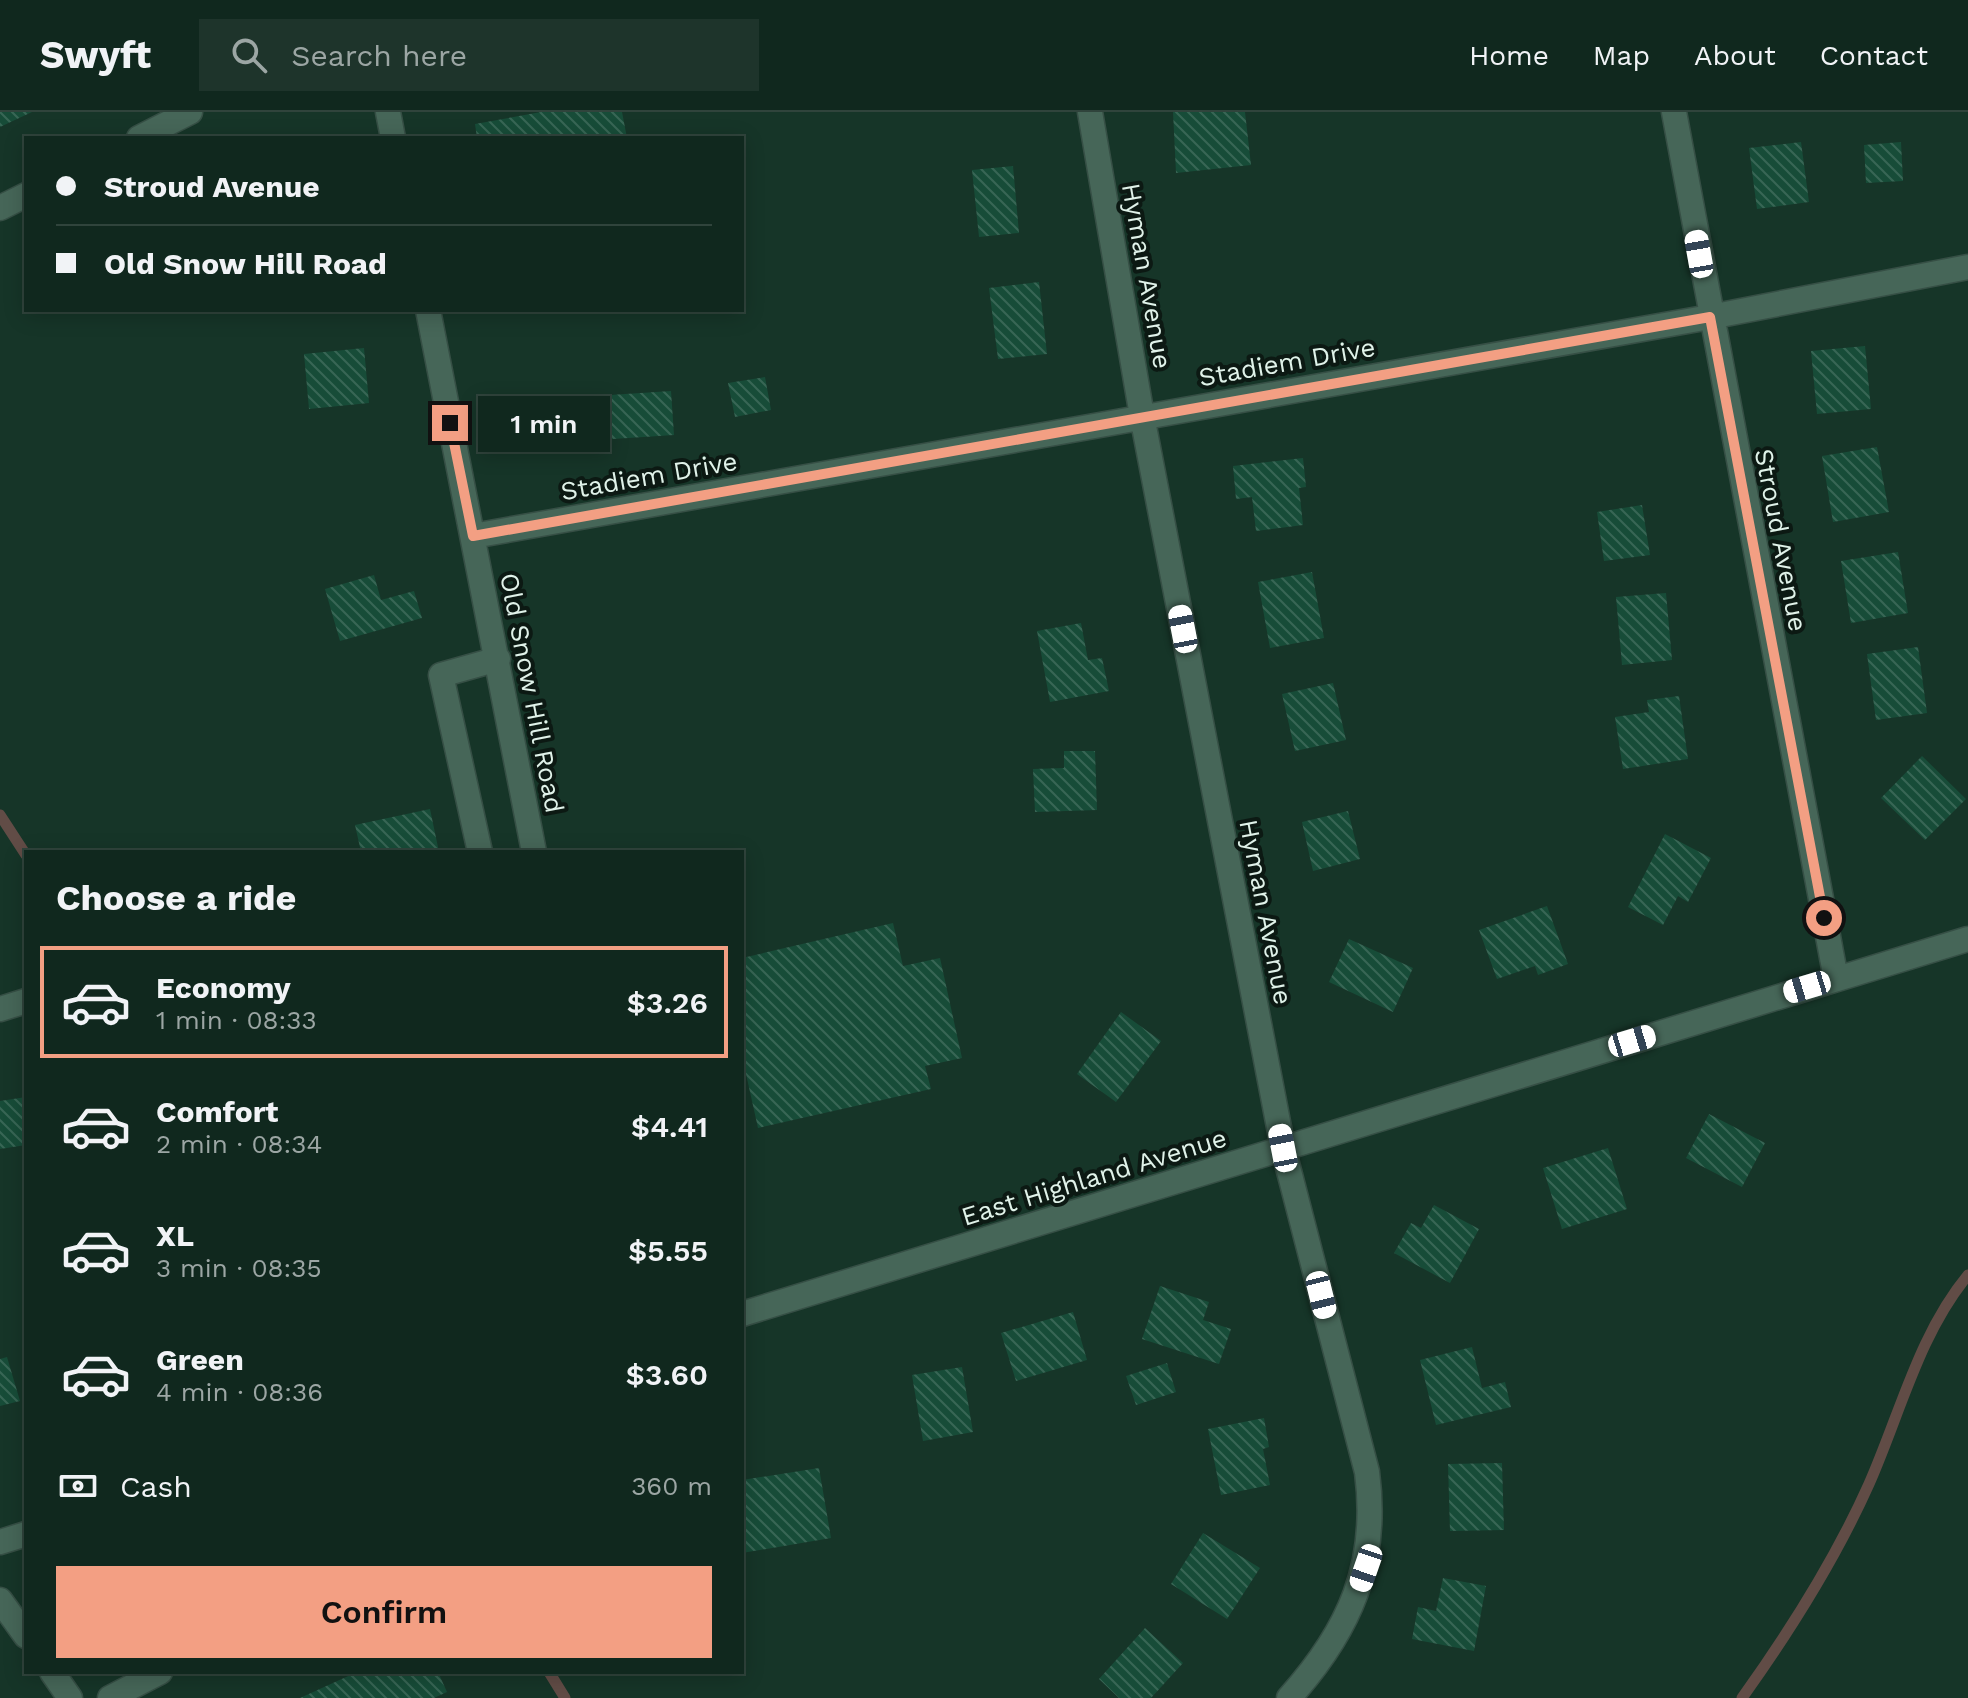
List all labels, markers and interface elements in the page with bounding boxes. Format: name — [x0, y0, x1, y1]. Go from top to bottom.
search box — [199, 19, 759, 91]
text: Swyft — [40, 33, 151, 77]
icon: search — [227, 33, 271, 77]
text: Search here — [291, 38, 467, 73]
text: Home — [1469, 39, 1549, 72]
text: Map — [1593, 39, 1650, 72]
text: About — [1694, 39, 1776, 72]
text: Contact — [1820, 39, 1928, 72]
text: Stroud Avenue — [104, 169, 320, 204]
street label: Hyman Avenue — [1116, 181, 1178, 371]
car — [1683, 228, 1715, 280]
text: Old Snow Hill Road — [104, 246, 387, 281]
street label: Stadiem Drive — [1196, 332, 1378, 392]
callout: 1 min — [478, 395, 610, 451]
route end — [432, 405, 468, 441]
text: 1 min — [511, 409, 577, 439]
street label: Stadiem Drive — [558, 446, 740, 506]
street label: Stroud Avenue — [1749, 446, 1813, 634]
street label: Old Snow Hill Road — [494, 570, 570, 816]
car — [1167, 603, 1199, 655]
street label: Hyman Avenue — [1233, 817, 1299, 1007]
text: Choose a ride — [56, 877, 296, 919]
route start — [1806, 900, 1842, 936]
icon: car — [60, 966, 132, 1038]
car — [1781, 969, 1833, 1005]
text: Economy — [156, 970, 291, 1005]
text: $3.26 — [627, 985, 708, 1020]
text: 1 min · 08:33 — [156, 1005, 317, 1035]
car — [1606, 1023, 1658, 1059]
icon: car — [60, 1090, 132, 1162]
text: Comfort — [156, 1094, 278, 1129]
text: $4.41 — [631, 1109, 708, 1144]
street label: East Highland Avenue — [958, 1122, 1230, 1232]
car — [1267, 1122, 1299, 1174]
text: 2 min · 08:34 — [156, 1129, 322, 1159]
icon: car — [60, 1214, 132, 1286]
text: XL — [156, 1218, 194, 1253]
text: $5.55 — [628, 1233, 708, 1268]
text: 3 min · 08:35 — [156, 1253, 322, 1283]
car — [1304, 1269, 1338, 1321]
icon: car — [60, 1338, 132, 1410]
text: Green — [156, 1342, 244, 1377]
text: $3.60 — [626, 1357, 708, 1392]
text: 4 min · 08:36 — [156, 1377, 323, 1407]
icon: cash — [56, 1464, 100, 1508]
text: Cash — [120, 1469, 192, 1504]
text: 360 m — [631, 1471, 712, 1501]
car — [1347, 1541, 1385, 1595]
button: Confirm — [56, 1566, 712, 1658]

